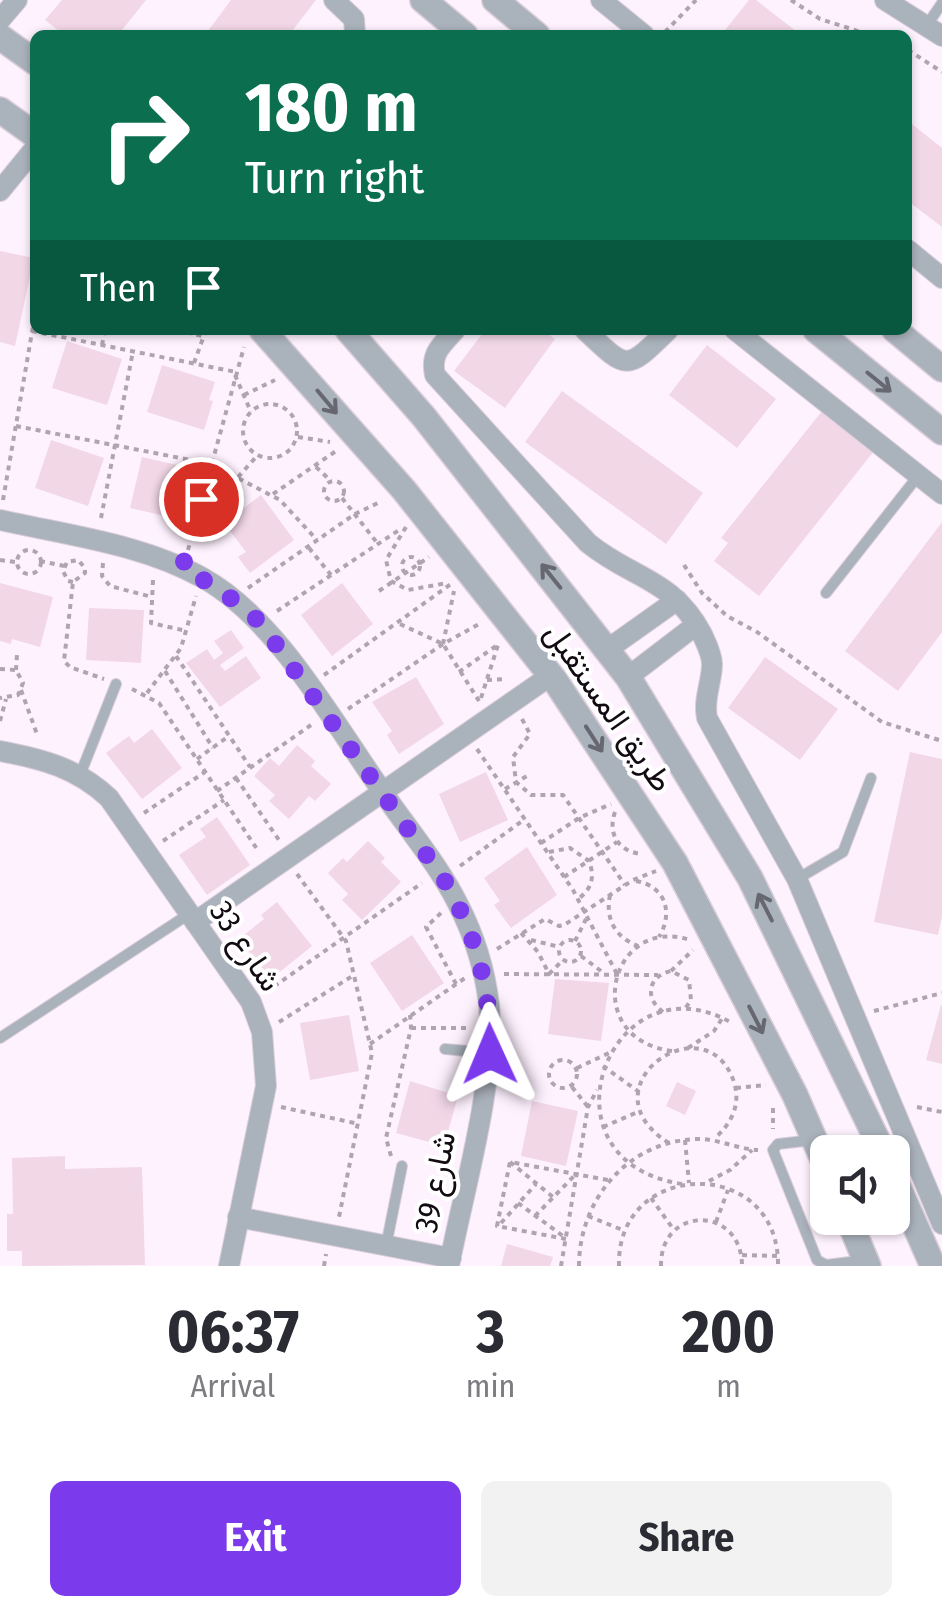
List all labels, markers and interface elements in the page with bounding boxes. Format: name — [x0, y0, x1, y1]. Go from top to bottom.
text: 180 m — [245, 66, 418, 150]
icon: right — [80, 70, 210, 200]
text: Turn right — [245, 151, 424, 205]
icon: arrive — [176, 260, 231, 315]
text: Then — [80, 265, 156, 311]
one-way arrow — [865, 371, 891, 393]
one-way arrow — [316, 389, 338, 415]
pin — [159, 457, 244, 542]
icon: arrive — [174, 472, 229, 527]
one-way arrow — [540, 563, 561, 590]
street label: طريق المستقبل — [536, 615, 681, 800]
one-way arrow — [583, 724, 604, 753]
one-way arrow — [755, 893, 774, 922]
street label: شارع 33 — [200, 894, 290, 1000]
position arrow — [438, 1002, 542, 1106]
one-way arrow — [747, 1005, 766, 1034]
street label: شارع 39 — [407, 1129, 466, 1236]
map controls — [810, 1135, 910, 1235]
button: sound — [810, 1135, 910, 1235]
text: 06:37 — [167, 1296, 299, 1368]
text: 3 — [476, 1296, 505, 1368]
text: 200 — [682, 1296, 775, 1368]
text: Arrival — [190, 1367, 275, 1405]
text: min — [466, 1367, 515, 1405]
text: m — [716, 1367, 741, 1405]
button: Exit — [50, 1481, 461, 1596]
button: Share — [481, 1481, 892, 1596]

